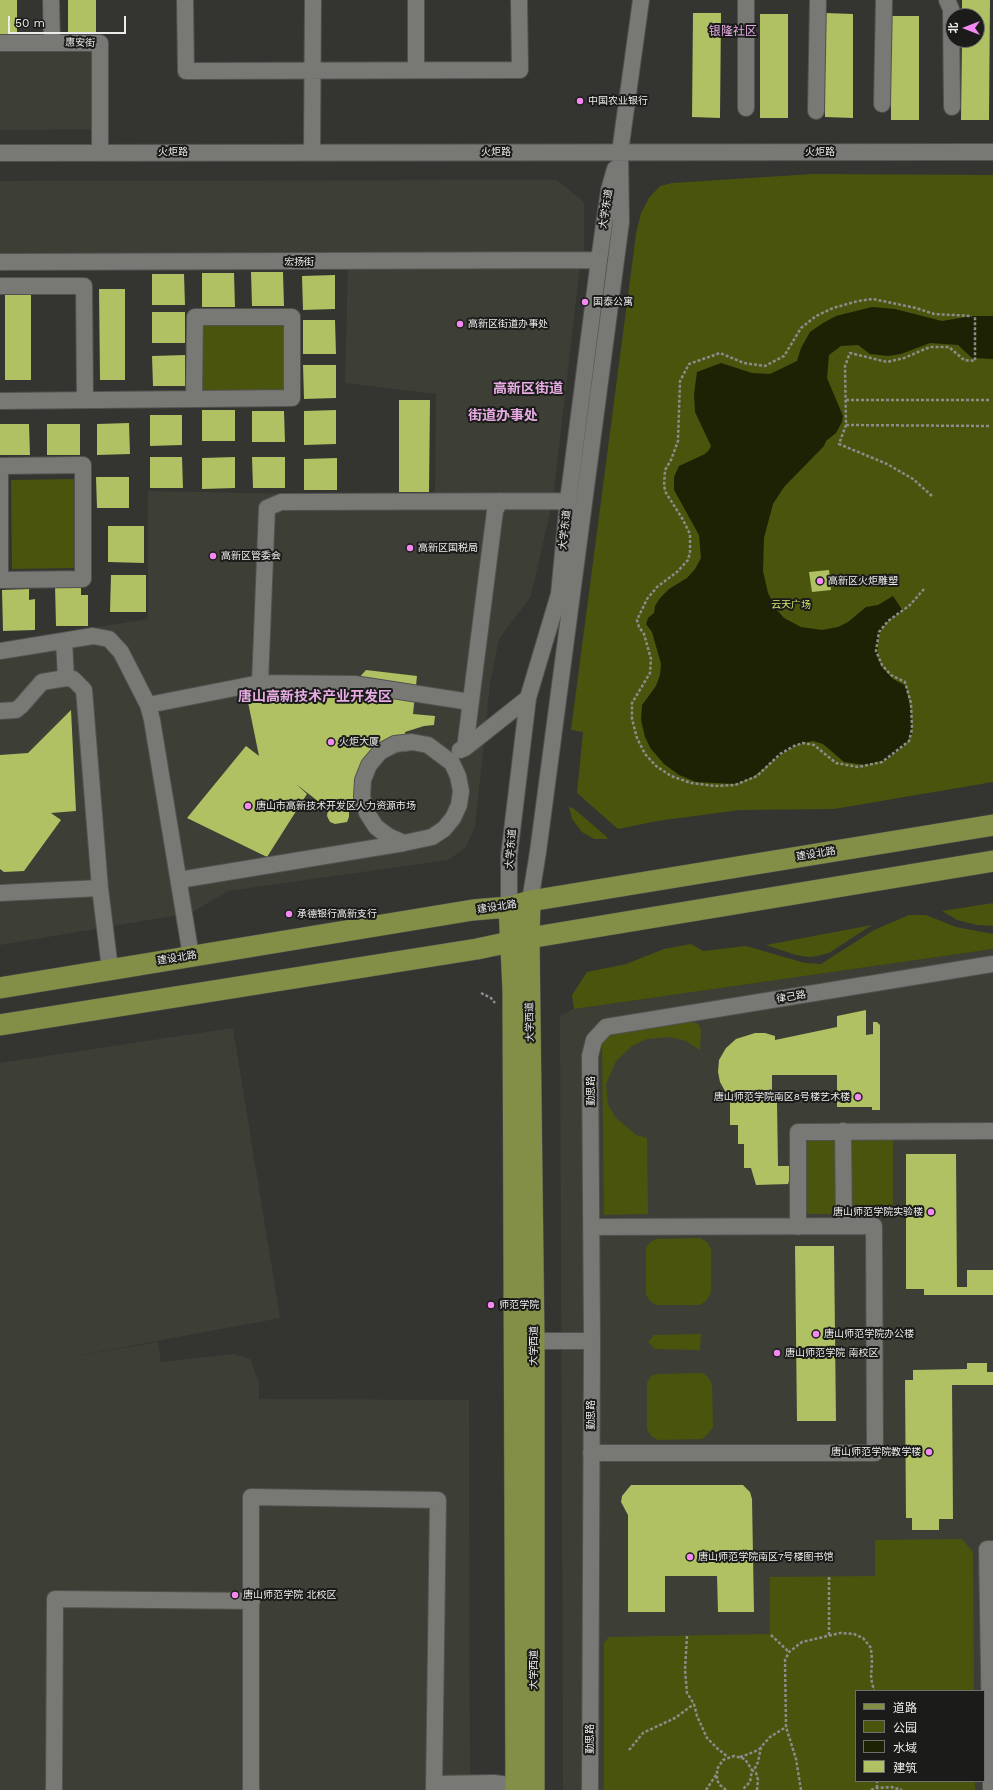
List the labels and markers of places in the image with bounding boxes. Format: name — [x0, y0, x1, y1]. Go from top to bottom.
place label: 中国农业银行 — [588, 95, 648, 107]
marker: 中国农业银行 — [575, 96, 585, 106]
place label: 国泰公寓 — [593, 296, 633, 308]
marker: 国泰公寓 — [580, 297, 590, 307]
place label: 高新区街道办事处 — [468, 318, 548, 330]
marker: 高新区街道办事处 — [455, 319, 465, 329]
place label: 高新区国税局 — [418, 542, 478, 554]
marker: 高新区国税局 — [405, 543, 415, 553]
place label: 高新区管委会 — [221, 550, 281, 562]
marker: 高新区管委会 — [208, 551, 218, 561]
place label: 高新区火炬雕塑 — [828, 575, 898, 587]
marker: 高新区火炬雕塑 — [815, 576, 825, 586]
place label: 火炬大厦 — [339, 736, 379, 748]
marker: 火炬大厦 — [326, 737, 336, 747]
place label: 唐山市高新技术开发区人力资源市场 — [256, 800, 416, 812]
marker: 唐山市高新技术开发区人力资源市场 — [243, 801, 253, 811]
place label: 承德银行高新支行 — [297, 908, 377, 920]
marker: 承德银行高新支行 — [284, 909, 294, 919]
place label: 唐山师范学院南区8号楼艺术楼 — [714, 1091, 850, 1103]
marker: 唐山师范学院南区8号楼艺术楼 — [853, 1092, 863, 1102]
place label: 唐山师范学院实验楼 — [833, 1206, 923, 1218]
marker: 唐山师范学院实验楼 — [926, 1207, 936, 1217]
place label: 师范学院 — [499, 1299, 539, 1311]
marker: 师范学院 — [486, 1300, 496, 1310]
place label: 唐山师范学院办公楼 — [824, 1328, 914, 1340]
marker: 唐山师范学院办公楼 — [811, 1329, 821, 1339]
place label: 唐山师范学院 南校区 — [785, 1347, 878, 1359]
marker: 唐山师范学院 南校区 — [772, 1348, 782, 1358]
place label: 唐山师范学院教学楼 — [831, 1446, 921, 1458]
marker: 唐山师范学院教学楼 — [924, 1447, 934, 1457]
place label: 唐山师范学院南区7号楼图书馆 — [698, 1551, 834, 1563]
marker: 唐山师范学院南区7号楼图书馆 — [685, 1552, 695, 1562]
place label: 唐山师范学院 北校区 — [243, 1589, 336, 1601]
marker: 唐山师范学院 北校区 — [230, 1590, 240, 1600]

